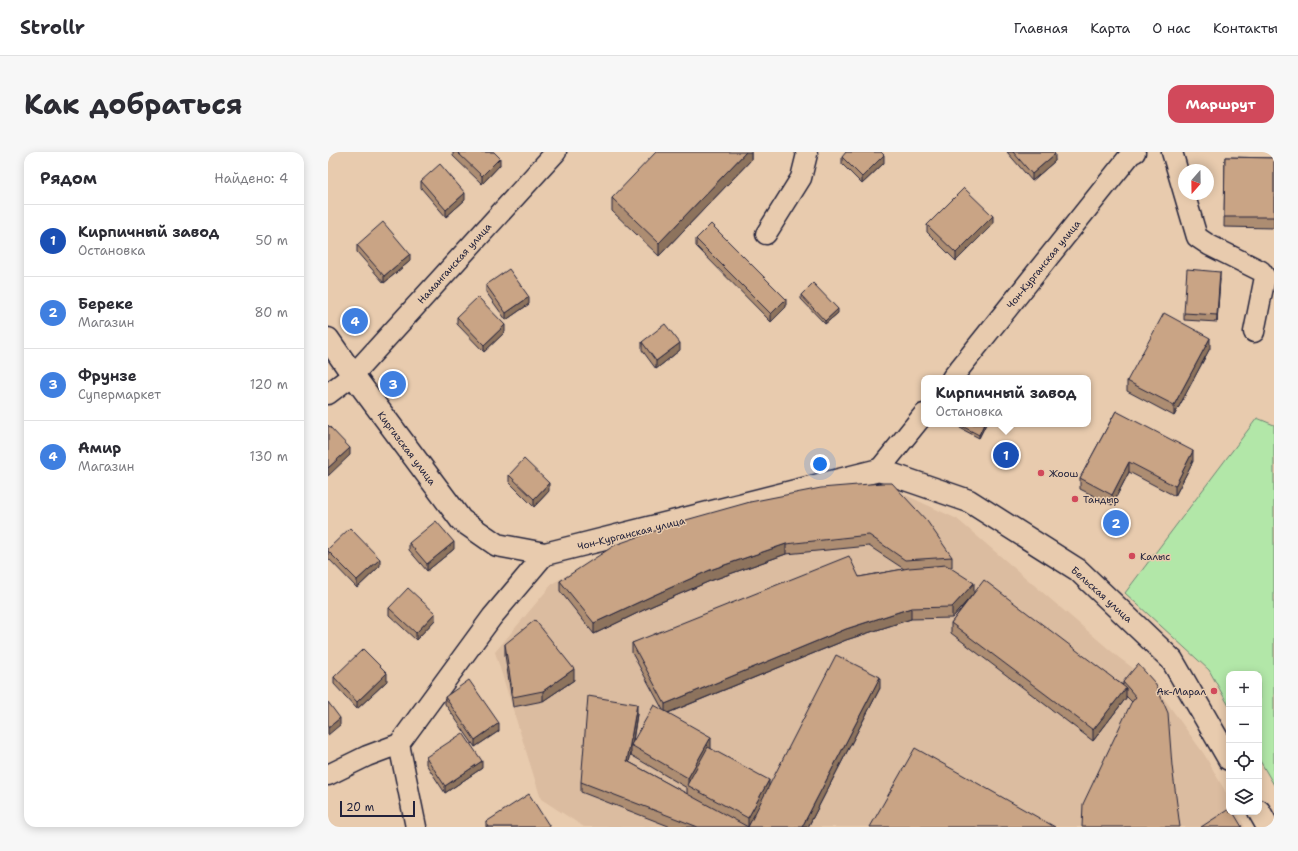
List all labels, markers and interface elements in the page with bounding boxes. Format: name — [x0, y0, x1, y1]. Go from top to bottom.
text: Strollr — [20, 15, 85, 40]
text: Главная — [1014, 19, 1068, 37]
text: Карта — [1090, 19, 1130, 37]
text: О нас — [1152, 19, 1191, 37]
text: Контакты — [1213, 19, 1278, 37]
text: Как добраться — [24, 85, 243, 123]
button: Маршрут — [1168, 85, 1274, 123]
north arrow — [1178, 164, 1214, 200]
text: Рядом — [40, 167, 97, 189]
text: Найдено: 4 — [214, 170, 288, 187]
street label: Чон-Курганская улица — [1004, 217, 1084, 311]
street label: Наманганская улица — [415, 220, 495, 307]
text: Кирпичный завод — [78, 222, 219, 242]
text: 1 — [50, 232, 56, 249]
text: 50 m — [255, 232, 288, 249]
text: Остановка — [78, 242, 145, 259]
text: Береке — [78, 294, 133, 314]
text: 2 — [48, 304, 58, 321]
text: 80 m — [254, 304, 288, 321]
pin: 4 — [342, 306, 368, 336]
text: Магазин — [78, 314, 134, 331]
text: Фрунзе — [78, 366, 137, 386]
pin: 3 — [380, 369, 406, 399]
popup — [921, 375, 1091, 427]
text: 3 — [48, 376, 58, 393]
text: 120 m — [250, 376, 288, 393]
text: Кирпичный завод — [935, 383, 1077, 403]
text: Супермаркет — [78, 386, 161, 403]
text: Остановка — [935, 403, 1003, 420]
street label: Киргизская улица — [375, 409, 439, 488]
text: Амир — [78, 438, 121, 458]
pin: 1 — [993, 440, 1019, 470]
text: 4 — [48, 448, 58, 465]
text: 130 m — [250, 448, 288, 465]
your location — [810, 454, 830, 474]
text: Магазин — [78, 458, 134, 475]
place label: Жоош — [1049, 467, 1079, 480]
marker: Жоош — [1036, 468, 1046, 478]
place label: Тандыр — [1083, 493, 1120, 506]
marker: Тандыр — [1070, 494, 1080, 504]
pin: 2 — [1103, 508, 1129, 538]
street label: Чон-Курганская улица — [576, 514, 687, 553]
place label: Калыс — [1140, 550, 1170, 563]
marker: Калыс — [1127, 551, 1137, 561]
street label: Бельская улица — [1068, 563, 1136, 626]
map controls — [1226, 671, 1262, 815]
button: + — [1226, 671, 1262, 707]
place label: Ак-Марал — [1157, 685, 1206, 698]
marker: Ак-Марал — [1209, 686, 1219, 696]
button: − — [1226, 707, 1262, 743]
button: locate — [1226, 743, 1262, 779]
button: layers — [1226, 779, 1262, 815]
scale bar — [340, 799, 415, 818]
text: 20 m — [346, 800, 374, 815]

